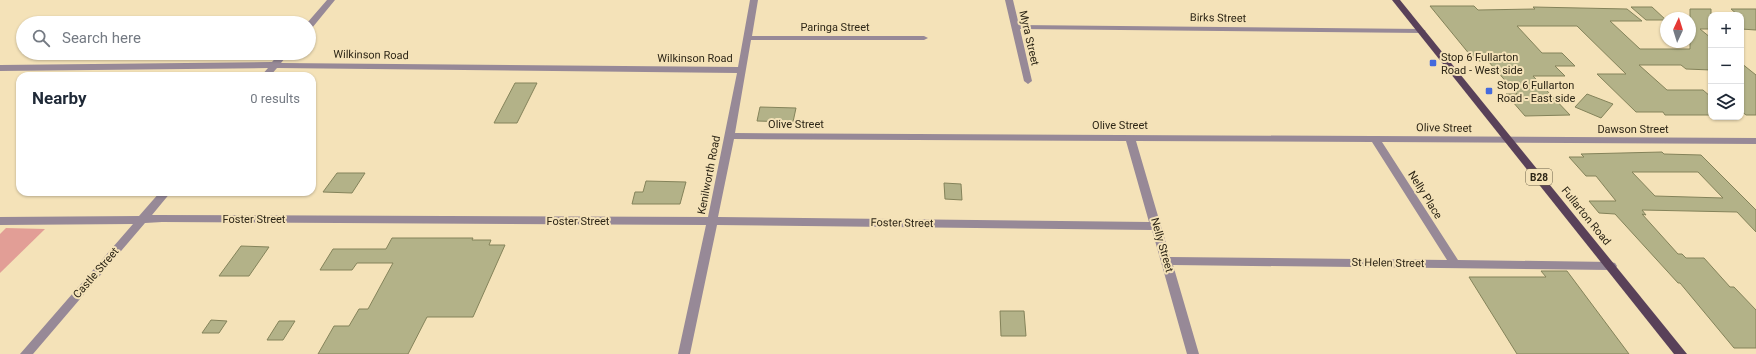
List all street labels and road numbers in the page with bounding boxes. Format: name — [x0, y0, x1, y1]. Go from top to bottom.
street label: Myra Street — [1016, 9, 1042, 67]
street label: Birks Street — [1190, 11, 1247, 25]
street label: Paringa Street — [800, 21, 870, 34]
street label: Wilkinson Road — [333, 48, 409, 62]
street label: Wilkinson Road — [657, 52, 733, 65]
street label: Olive Street — [768, 118, 824, 131]
street label: Olive Street — [1092, 119, 1148, 132]
street label: Olive Street — [1416, 121, 1472, 135]
street label: Dawson Street — [1597, 123, 1669, 136]
street label: Kenilworth Road — [695, 134, 723, 216]
street label: Nelly Place — [1405, 169, 1445, 222]
road number: B28 — [1526, 169, 1552, 185]
street label: Fullarton Road — [1559, 184, 1613, 248]
street label: Foster Street — [223, 213, 286, 226]
street label: Foster Street — [547, 215, 610, 228]
street label: Foster Street — [870, 216, 934, 230]
street label: Nelly Street — [1148, 216, 1176, 274]
street label: Castle Street — [71, 245, 122, 301]
street label: St Helen Street — [1351, 256, 1425, 270]

